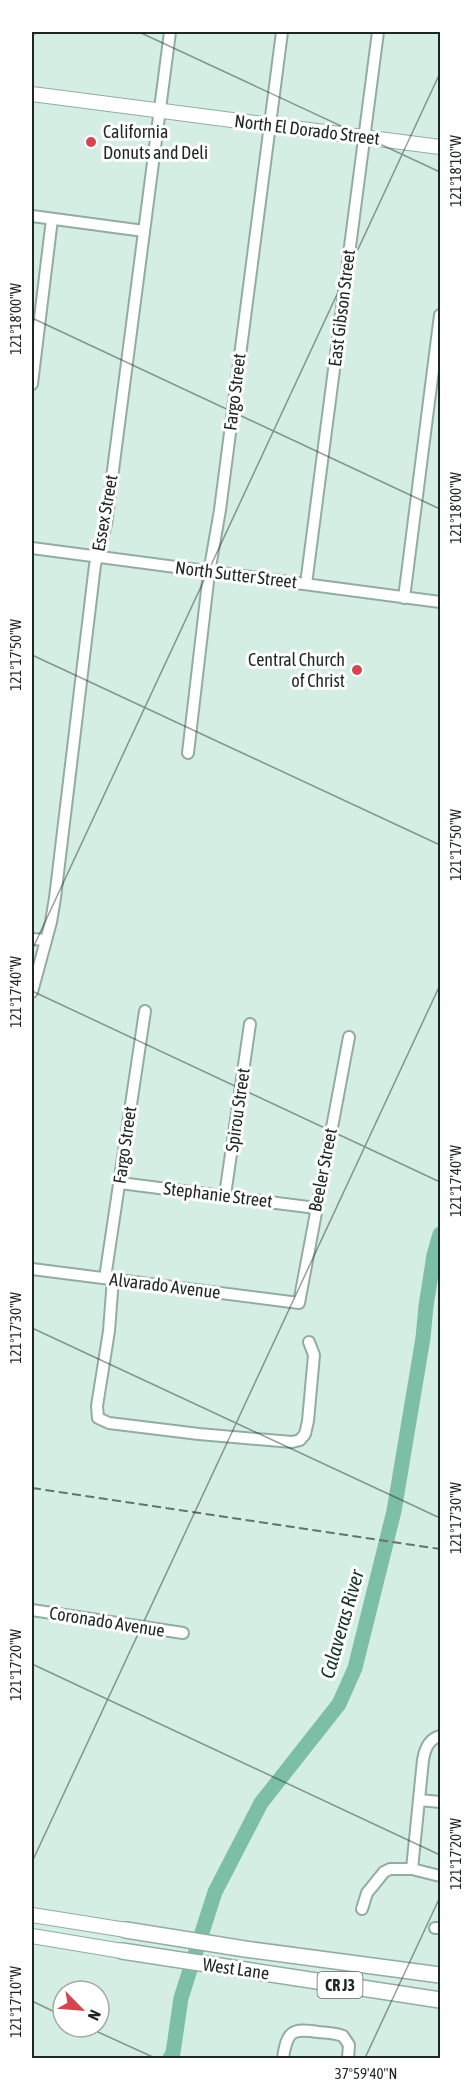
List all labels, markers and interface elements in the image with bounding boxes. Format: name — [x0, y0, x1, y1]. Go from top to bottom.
street label: North El Dorado Street — [233, 110, 381, 149]
place label: California Donuts and Deli — [103, 121, 208, 163]
marker: California Donuts and Deli — [84, 135, 98, 149]
text: 121°18'10"W — [447, 135, 464, 207]
street label: East Gibson Street — [324, 248, 359, 368]
text: 121°18'00"W — [7, 283, 24, 355]
street label: Fargo Street — [219, 352, 250, 432]
text: 121°18'00"W — [447, 472, 464, 544]
street label: Essex Street — [87, 473, 122, 553]
street label: North Sutter Street — [174, 557, 298, 592]
text: 121°17'50"W — [7, 619, 24, 691]
place label: Central Church of Christ — [248, 649, 345, 691]
marker: Central Church of Christ — [350, 663, 364, 677]
text: 121°17'50"W — [447, 809, 464, 881]
text: 121°17'40"W — [7, 956, 24, 1028]
street label: Spirou Street — [221, 1067, 254, 1153]
street label: Fargo Street — [109, 1105, 140, 1185]
street label: Beeler Street — [304, 1126, 341, 1214]
text: 121°17'40"W — [447, 1145, 464, 1217]
street label: Stephanie Street — [163, 1177, 274, 1212]
street label: Alvarado Avenue — [108, 1268, 222, 1303]
text: 121°17'30"W — [7, 1292, 24, 1364]
text: 121°17'30"W — [447, 1482, 464, 1554]
water label: Calaveras River — [315, 1566, 368, 1681]
street label: Coronado Avenue — [48, 1602, 166, 1641]
text: 121°17'20"W — [7, 1629, 24, 1701]
text: 121°17'20"W — [447, 1818, 464, 1890]
street label: West Lane — [201, 1953, 271, 1984]
text: 121°17'10"W — [7, 1966, 24, 2038]
road number: CR J3 — [318, 1972, 362, 1998]
north arrow — [51, 1979, 111, 2039]
text: N — [84, 2007, 105, 2023]
text: 37°59'40"N — [335, 2065, 397, 2082]

